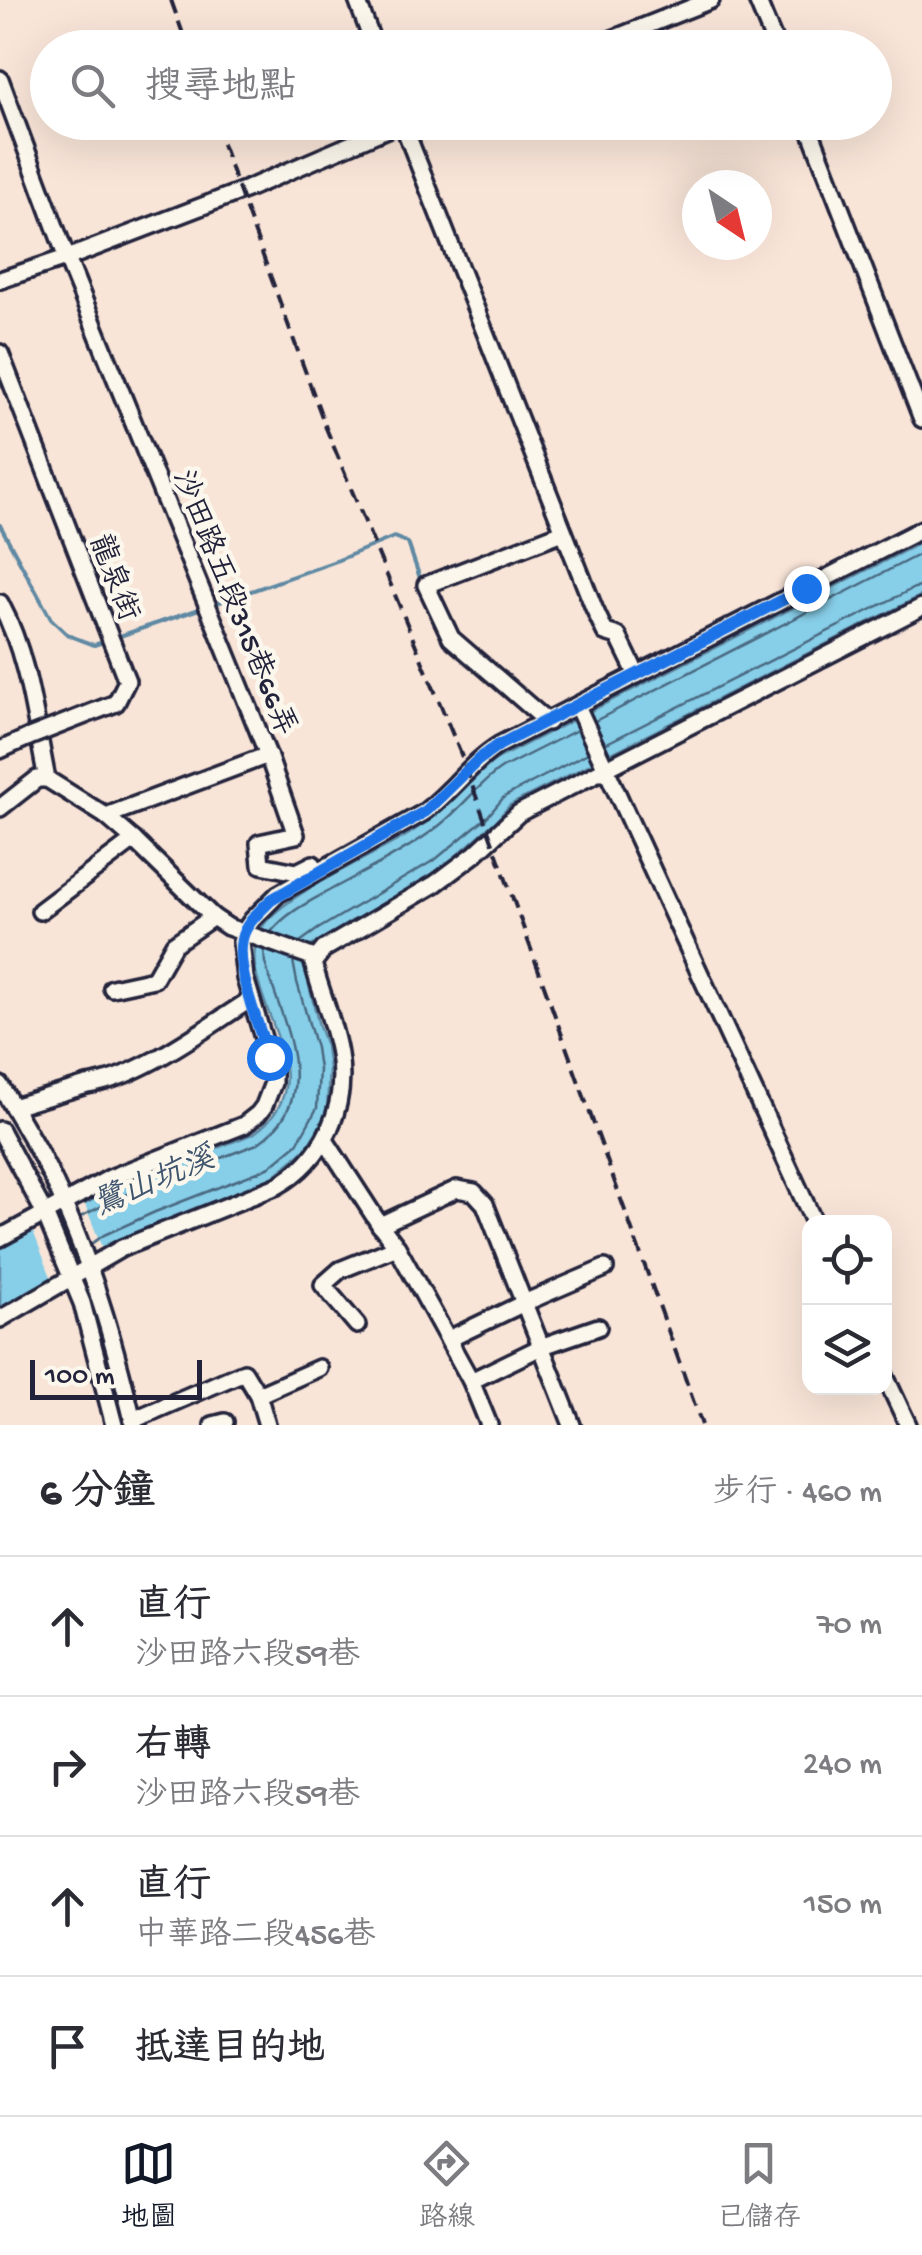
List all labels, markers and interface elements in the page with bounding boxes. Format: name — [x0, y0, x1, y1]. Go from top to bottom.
search box — [30, 30, 892, 140]
icon: search — [65, 58, 120, 113]
text: 搜尋地點 — [145, 68, 297, 112]
north arrow — [682, 170, 772, 260]
street label: 沙田路五段315巷66弄 — [162, 465, 303, 742]
street label: 龍泉街 — [79, 530, 146, 627]
route end — [784, 566, 830, 612]
route start — [247, 1035, 293, 1081]
water label: 鷺山坑溪 — [88, 1138, 223, 1226]
map controls — [802, 1215, 892, 1395]
button: locate — [802, 1215, 892, 1305]
button: layers — [802, 1305, 892, 1395]
scale bar — [30, 1355, 202, 1400]
text: 100 m — [45, 1361, 115, 1394]
text: 6 分鐘 — [40, 1471, 155, 1520]
text: 步行 · 460 m — [713, 1475, 882, 1513]
text: 直行 — [135, 1586, 211, 1630]
icon: ahead — [40, 1599, 95, 1654]
text: 70 m — [817, 1607, 882, 1645]
text: 沙田路六段59巷 — [135, 1638, 360, 1676]
text: 右轉 — [135, 1726, 211, 1770]
icon: right — [40, 1739, 95, 1794]
text: 240 m — [803, 1747, 882, 1785]
text: 沙田路六段59巷 — [135, 1778, 360, 1816]
text: 直行 — [135, 1866, 211, 1910]
icon: ahead — [40, 1879, 95, 1934]
text: 150 m — [804, 1887, 882, 1925]
text: 中華路二段456巷 — [135, 1918, 375, 1956]
icon: arrive — [40, 2019, 95, 2074]
text: 抵達目的地 — [135, 2029, 325, 2073]
tab: 地圖 — [121, 2136, 177, 2236]
tab: 路線 — [419, 2136, 475, 2236]
tab: 已儲存 — [717, 2136, 801, 2236]

